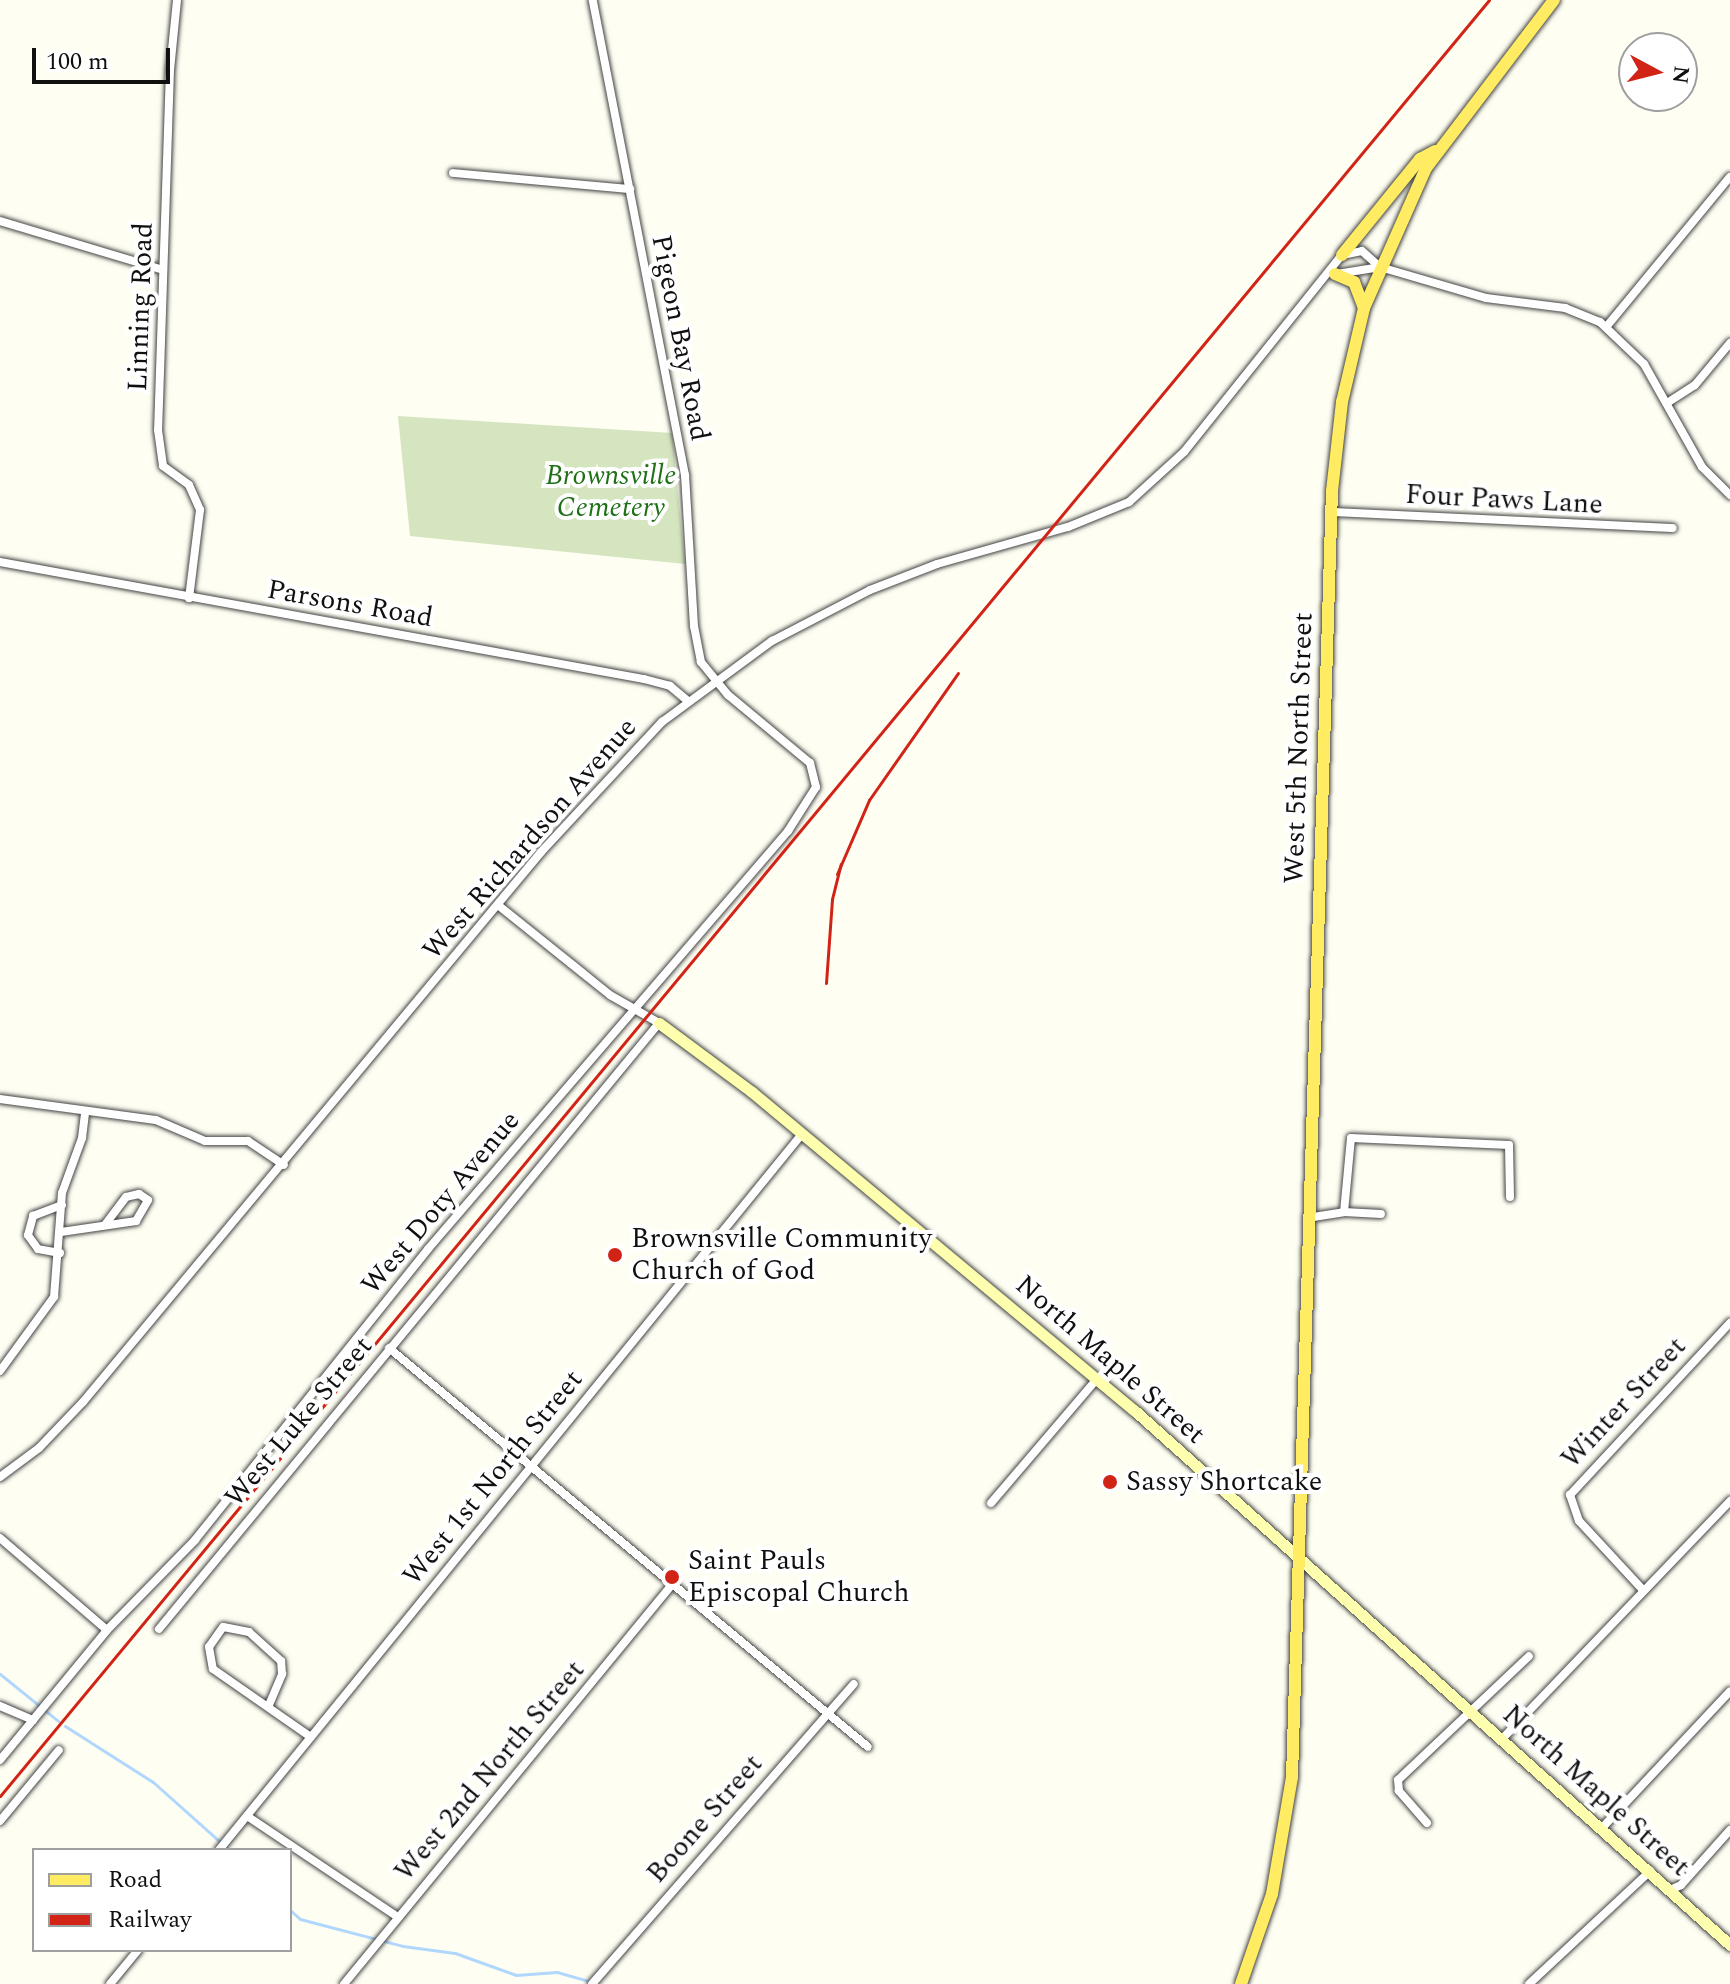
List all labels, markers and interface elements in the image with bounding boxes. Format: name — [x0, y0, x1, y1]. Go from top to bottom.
scale bar — [36, 32, 174, 82]
north arrow — [1618, 32, 1698, 112]
text: 100 m — [46, 44, 109, 80]
text: N — [1663, 64, 1698, 86]
street label: Linning Road — [121, 222, 161, 392]
street label: Pigeon Bay Road — [644, 232, 716, 444]
park label: Brownsville Cemetery — [546, 459, 676, 525]
street label: Four Paws Lane — [1404, 478, 1604, 522]
street label: Parsons Road — [264, 573, 436, 635]
street label: West 5th North Street — [1277, 612, 1321, 884]
street label: West Richardson Avenue — [416, 711, 644, 967]
street label: West Doty Avenue — [355, 1105, 527, 1301]
place label: Brownsville Community Church of God — [631, 1222, 932, 1288]
marker: Brownsville Community Church of God — [606, 1246, 624, 1264]
street label: North Maple Street — [1008, 1268, 1212, 1452]
street label: West Luke Street — [218, 1330, 380, 1514]
street label: Winter Street — [1555, 1330, 1693, 1476]
street label: West 1st North Street — [396, 1364, 590, 1592]
place label: Sassy Shortcake — [1126, 1465, 1322, 1499]
marker: Sassy Shortcake — [1101, 1473, 1119, 1491]
place label: Saint Pauls Episcopal Church — [688, 1544, 909, 1610]
marker: Saint Pauls Episcopal Church — [663, 1568, 681, 1586]
street label: West 2nd North Street — [388, 1654, 592, 1888]
street label: North Maple Street — [1495, 1698, 1697, 1884]
street label: Boone Street — [640, 1748, 770, 1890]
legend — [32, 1848, 292, 1952]
text: Road — [108, 1862, 162, 1898]
text: Railway — [108, 1902, 192, 1938]

